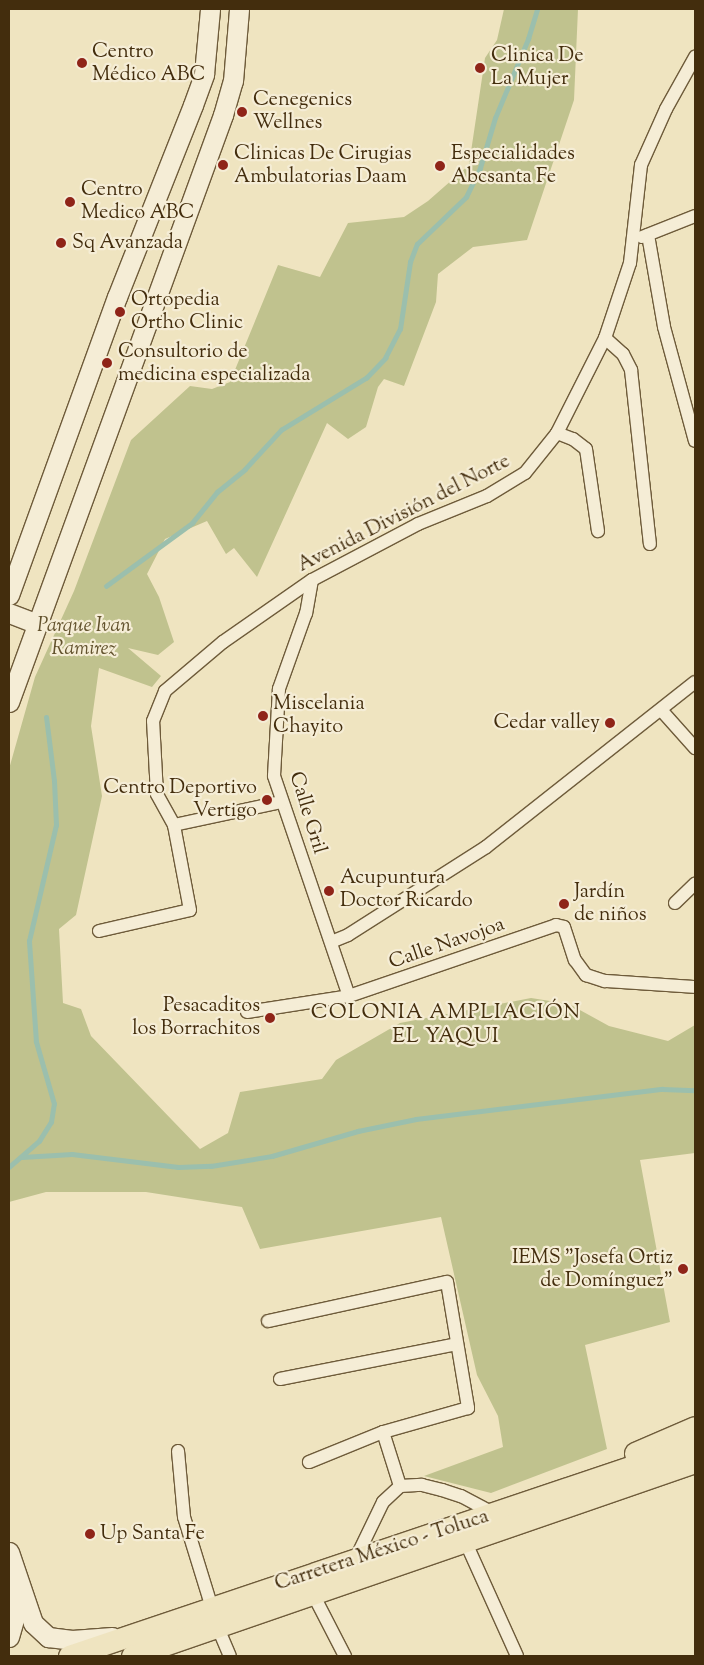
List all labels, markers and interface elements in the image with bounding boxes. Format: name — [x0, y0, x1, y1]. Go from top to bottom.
place label: Centro Médico ABC — [92, 40, 205, 87]
place label: Clinica De La Mujer — [491, 44, 583, 91]
marker: Centro Médico ABC — [76, 57, 88, 69]
marker: Clinica De La Mujer — [473, 61, 487, 75]
place label: Cenegenics Wellnes — [253, 88, 352, 135]
marker: Cenegenics Wellnes — [235, 105, 249, 119]
place label: Clinicas De Cirugias Ambulatorias Daam — [234, 142, 412, 189]
place label: Especialidades Abcsanta Fe — [451, 142, 575, 189]
marker: Clinicas De Cirugias Ambulatorias Daam — [216, 158, 230, 172]
marker: Especialidades Abcsanta Fe — [433, 159, 447, 173]
place label: Centro Medico ABC — [81, 178, 194, 225]
marker: Centro Medico ABC — [63, 195, 77, 209]
place label: Sq Avanzada — [72, 231, 183, 255]
marker: Sq Avanzada — [54, 236, 68, 250]
place label: Ortopedia Ortho Clinic — [131, 288, 243, 335]
marker: Ortopedia Ortho Clinic — [113, 305, 127, 319]
place label: Consultorio de medicina especializada — [118, 340, 310, 387]
marker: Consultorio de medicina especializada — [100, 356, 114, 370]
street label: Avenida División del Norte — [294, 450, 514, 578]
park label: Parque Ivan Ramirez — [37, 615, 131, 662]
place label: Miscelania Chayito — [273, 692, 365, 739]
marker: Miscelania Chayito — [257, 710, 269, 722]
place label: Cedar valley — [494, 711, 600, 735]
marker: Cedar valley — [604, 717, 616, 729]
street label: Calle Gril — [283, 769, 331, 857]
place label: Centro Deportivo Vertigo — [103, 776, 257, 823]
marker: Centro Deportivo Vertigo — [261, 794, 273, 806]
place label: Acupuntura Doctor Ricardo — [340, 867, 473, 914]
place label: Jardín de niños — [574, 880, 647, 927]
marker: Acupuntura Doctor Ricardo — [322, 884, 336, 898]
marker: Jardín de niños — [558, 898, 570, 910]
street label: Calle Navojoa — [386, 913, 508, 975]
place label: Pesacaditos los Borrachitos — [132, 994, 260, 1041]
district label: COLONIA AMPLIACIÓN EL YAQUI — [309, 1000, 583, 1050]
marker: Pesacaditos los Borrachitos — [264, 1012, 276, 1024]
place label: IEMS "Josefa Ortiz de Domínguez" — [512, 1246, 673, 1293]
marker: IEMS "Josefa Ortiz de Domínguez" — [677, 1263, 689, 1275]
street label: Carretera México - Toluca — [272, 1505, 492, 1597]
place label: Up Santa Fe — [100, 1522, 205, 1546]
marker: Up Santa Fe — [84, 1528, 96, 1540]

